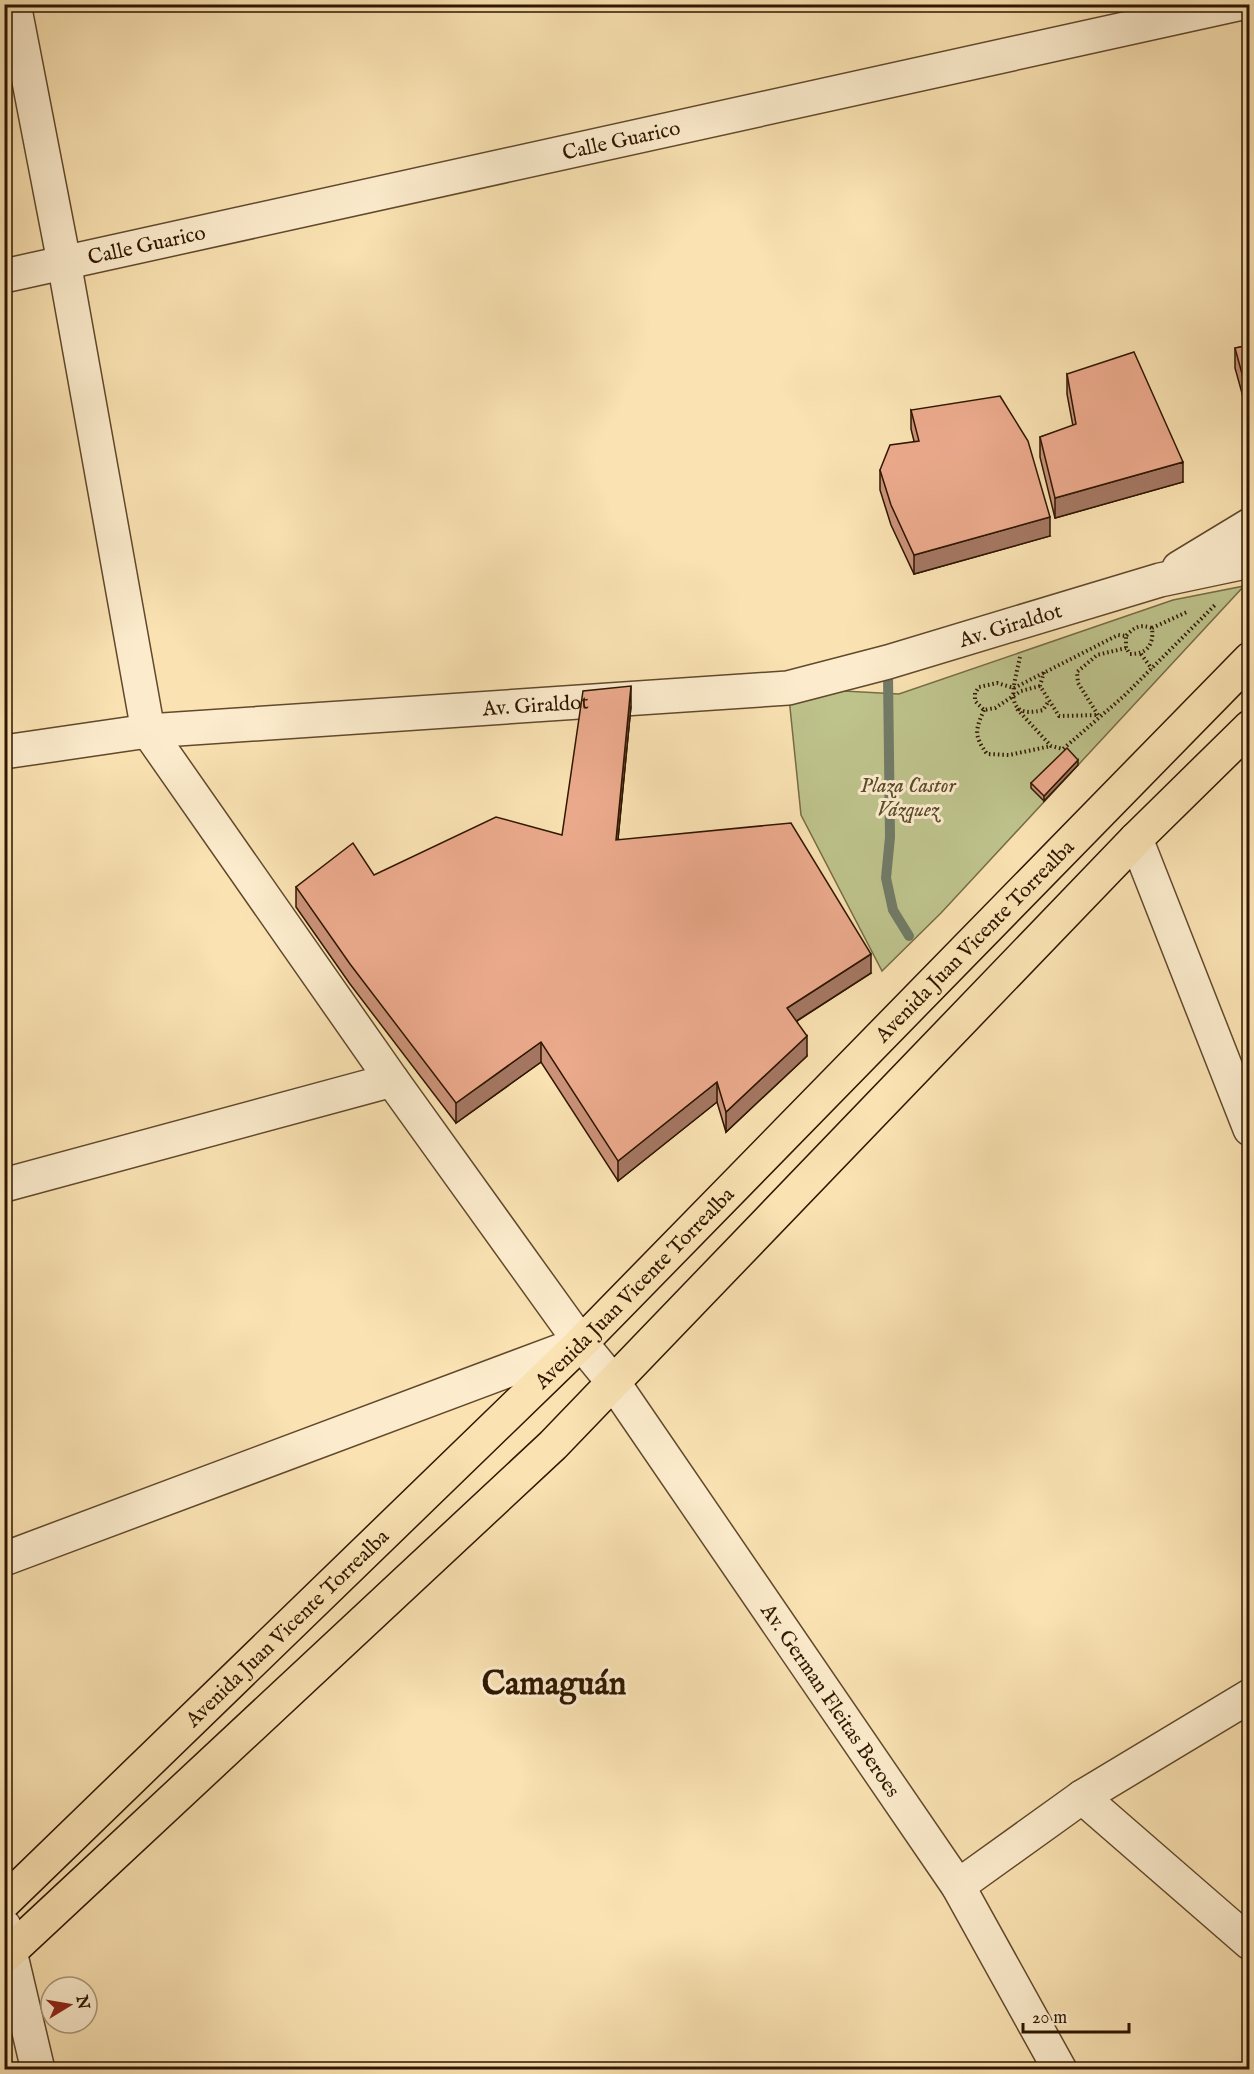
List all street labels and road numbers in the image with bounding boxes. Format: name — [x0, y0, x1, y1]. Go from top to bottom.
street label: Calle Guarico — [560, 115, 683, 168]
street label: Calle Guarico — [85, 220, 208, 272]
street label: Av. Giraldot — [955, 598, 1065, 655]
street label: Av. Giraldot — [481, 689, 590, 724]
street label: Avenida Juan Vicente Torrealba — [870, 834, 1081, 1050]
street label: Avenida Juan Vicente Torrealba — [529, 1181, 742, 1396]
street label: Avenida Juan Vicente Torrealba — [180, 1523, 396, 1734]
street label: Av. German Fleitas Beroes — [753, 1598, 905, 1803]

